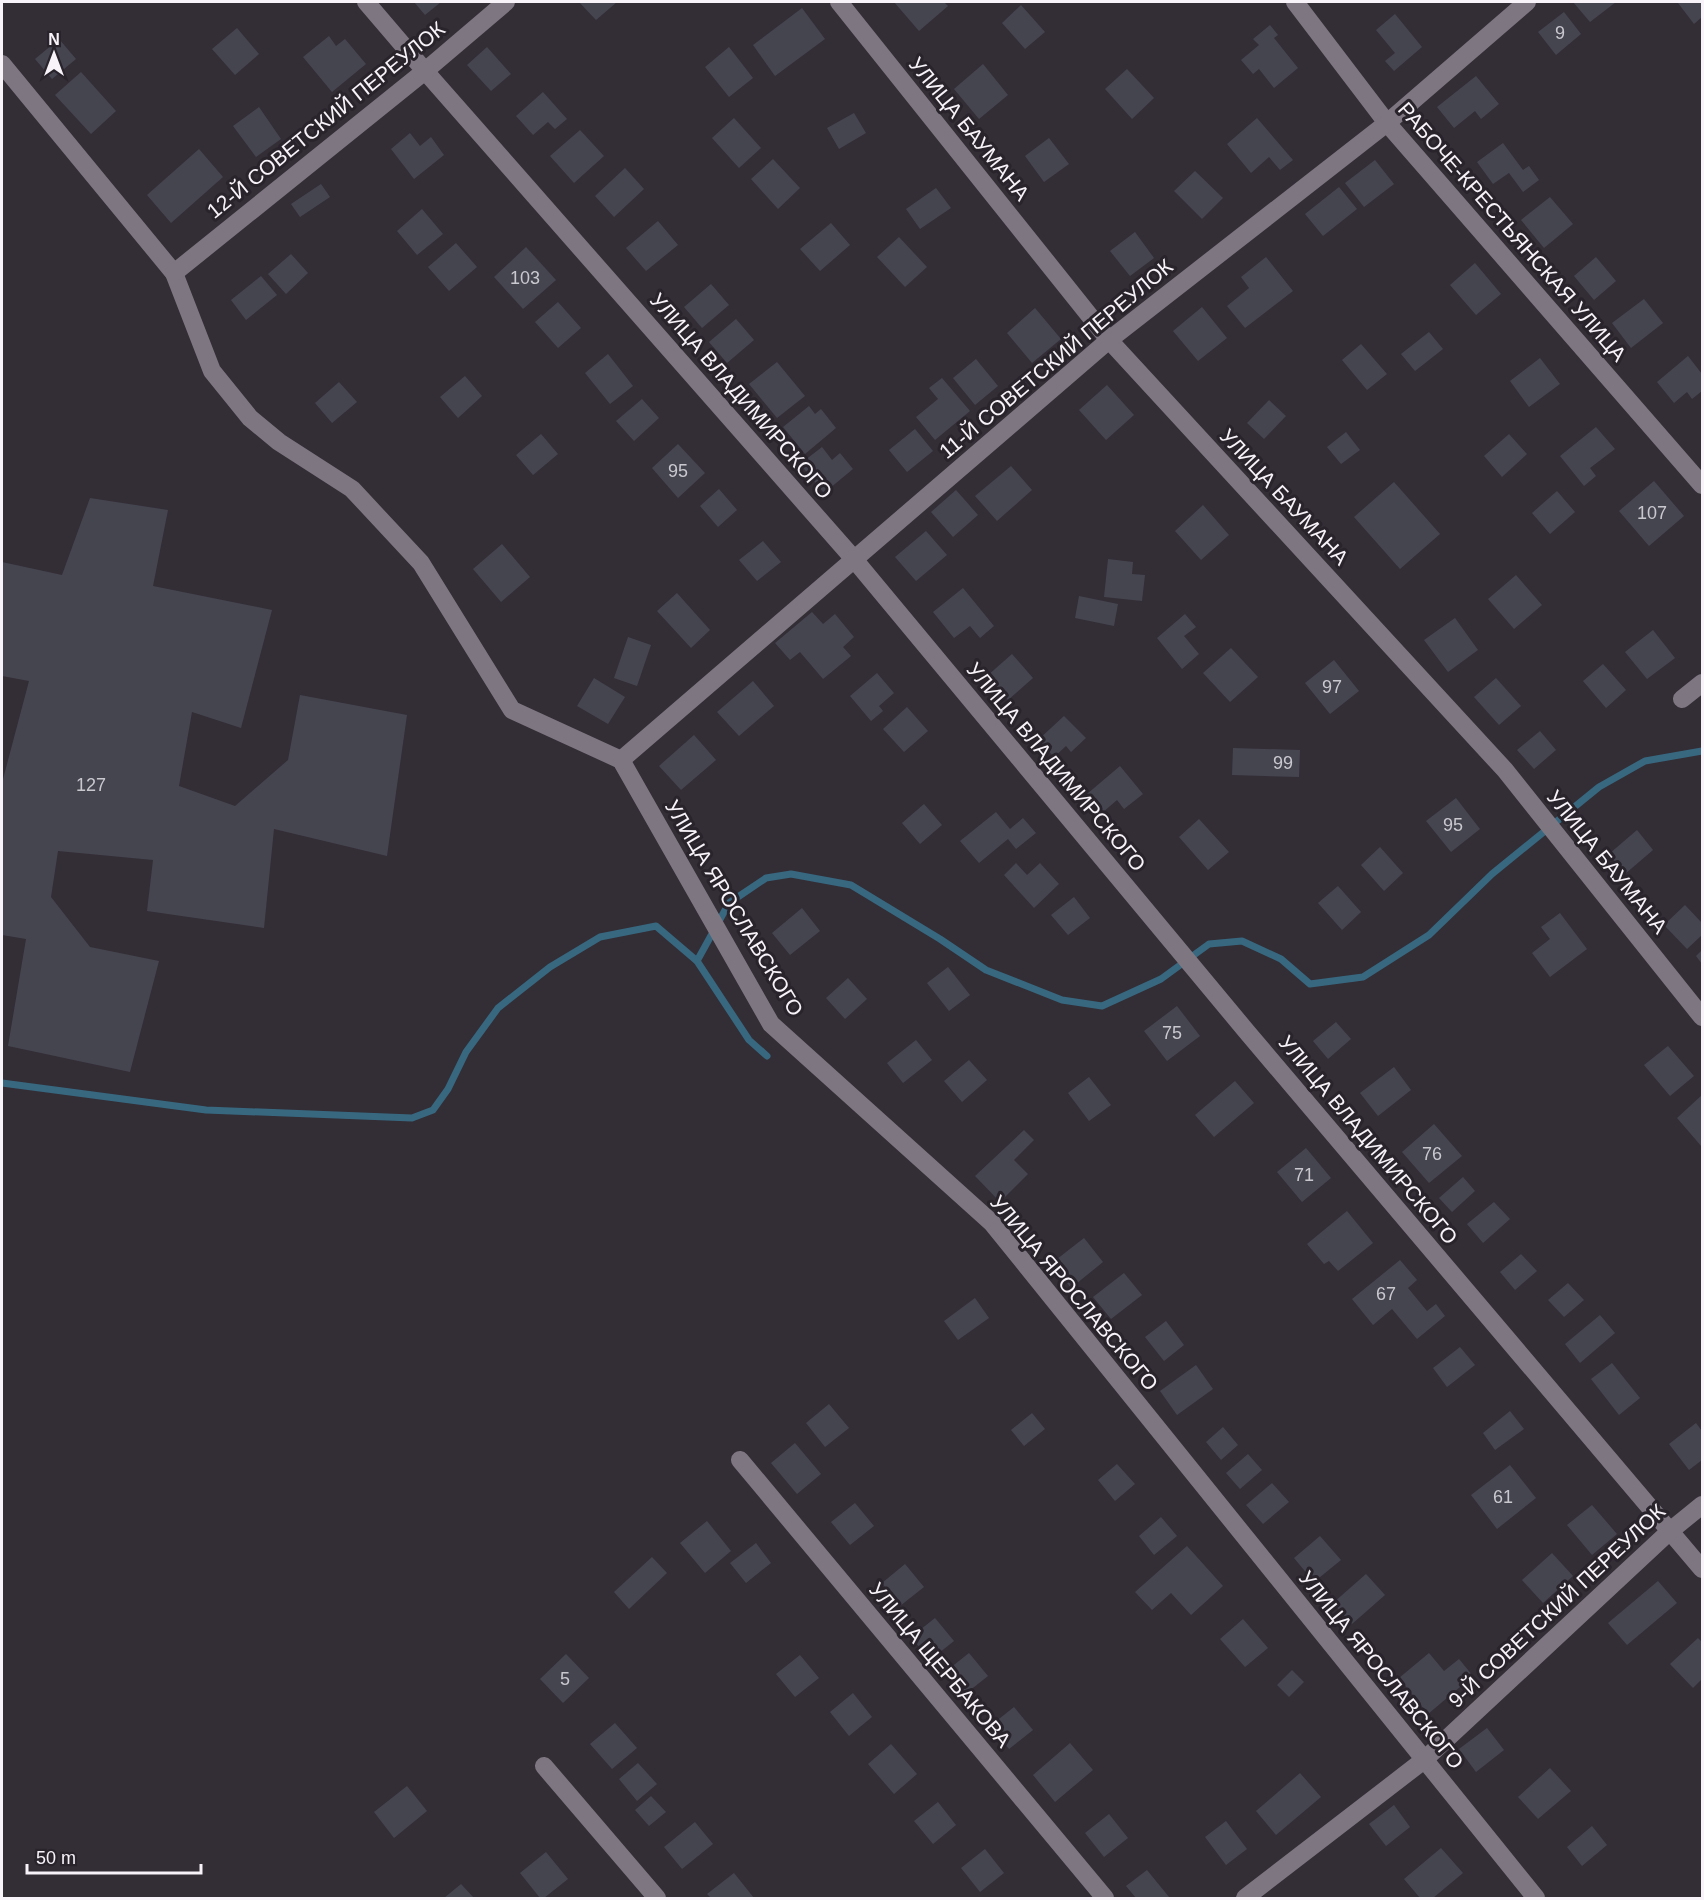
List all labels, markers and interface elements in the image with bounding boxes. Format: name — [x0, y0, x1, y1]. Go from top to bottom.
street label: 12-Й СОВЕТСКИЙ ПЕРЕУЛОК — [202, 16, 450, 223]
house number: 9 — [1555, 23, 1565, 43]
north arrow — [24, 24, 84, 84]
text: N — [48, 31, 60, 48]
street label: УЛИЦА БАУМАНА — [905, 53, 1034, 205]
street label: РАБОЧЕ-КРЕСТЬЯНСКАЯ УЛИЦА — [1394, 98, 1631, 366]
street label: 11-Й СОВЕТСКИЙ ПЕРЕУЛОК — [934, 254, 1177, 463]
house number: 103 — [510, 268, 540, 288]
street label: УЛИЦА ВЛАДИМИРСКОГО — [646, 288, 837, 503]
street label: УЛИЦА БАУМАНА — [1215, 424, 1353, 569]
house number: 95 — [668, 461, 688, 481]
house number: 107 — [1637, 503, 1667, 523]
street label: УЛИЦА ВЛАДИМИРСКОГО — [962, 658, 1150, 876]
house number: 97 — [1322, 677, 1342, 697]
house number: 99 — [1273, 753, 1293, 773]
house number: 127 — [76, 775, 106, 795]
street label: УЛИЦА БАУМАНА — [1543, 786, 1672, 938]
street label: УЛИЦА ЯРОСЛАВСКОГО — [661, 796, 808, 1020]
house number: 95 — [1443, 815, 1463, 835]
house number: 75 — [1162, 1023, 1182, 1043]
street label: УЛИЦА ВЛАДИМИРСКОГО — [1274, 1031, 1462, 1249]
house number: 76 — [1422, 1144, 1442, 1164]
house number: 71 — [1294, 1165, 1314, 1185]
street label: УЛИЦА ЯРОСЛАВСКОГО — [986, 1190, 1163, 1395]
house number: 67 — [1376, 1284, 1396, 1304]
house number: 61 — [1493, 1487, 1513, 1507]
street label: 9-Й СОВЕТСКИЙ ПЕРЕУЛОК — [1444, 1499, 1670, 1712]
street label: УЛИЦА ЯРОСЛАВСКОГО — [1295, 1566, 1468, 1773]
street label: УЛИЦА ЩЕРБАКОВА — [865, 1578, 1016, 1752]
house number: 5 — [560, 1669, 570, 1689]
scale bar — [27, 1837, 201, 1875]
text: 50 m — [36, 1848, 76, 1868]

